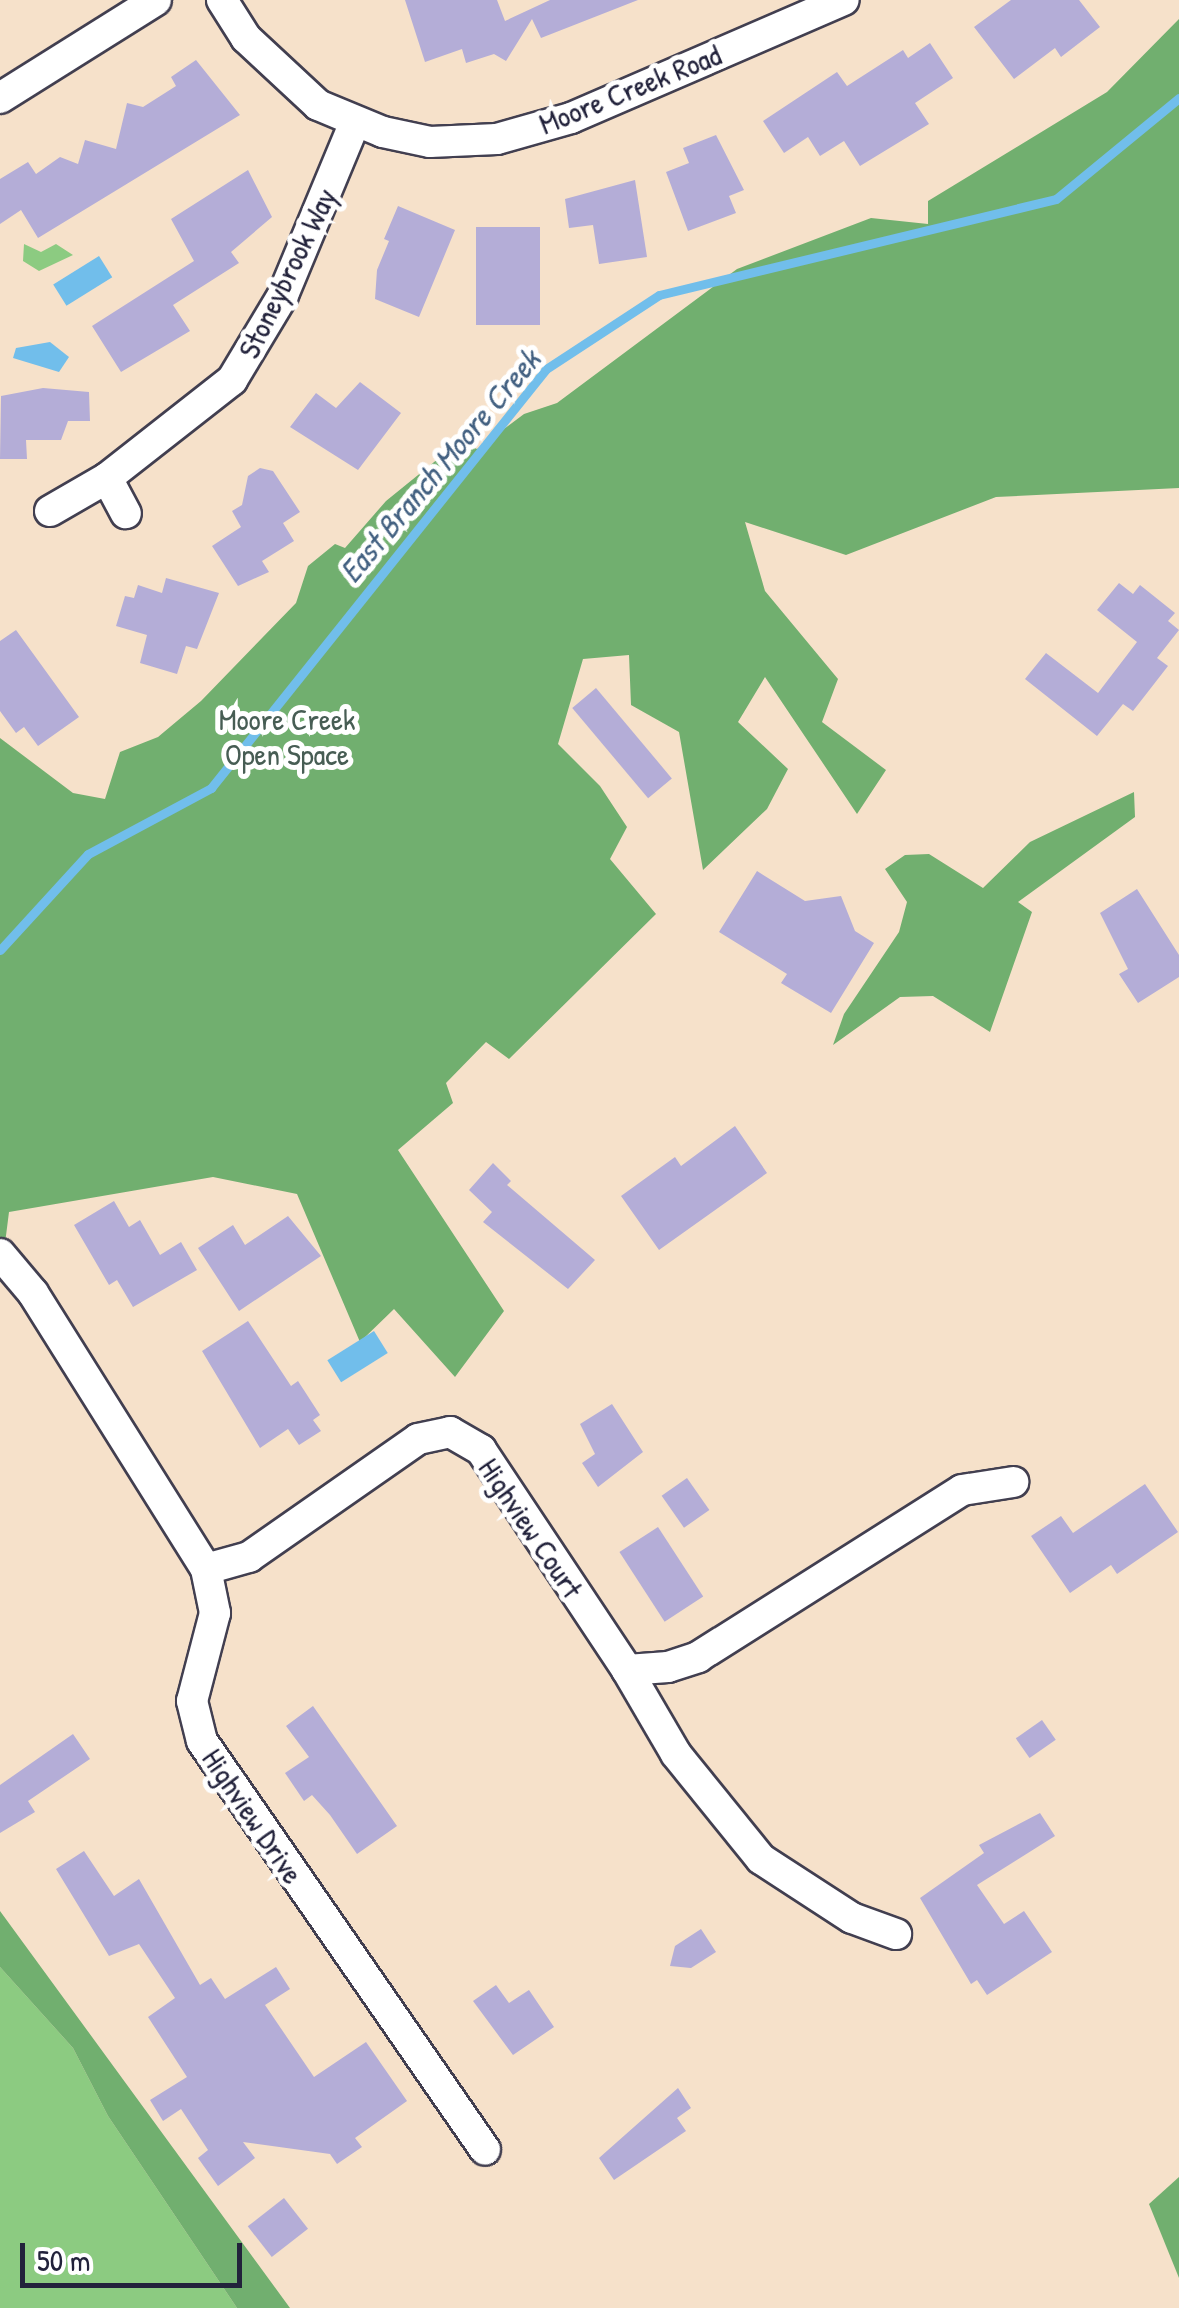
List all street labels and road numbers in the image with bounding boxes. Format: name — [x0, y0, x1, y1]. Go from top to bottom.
street label: Moore Creek Road — [534, 36, 726, 142]
street label: Stoneybrook Way — [230, 182, 344, 364]
street label: Highview Court — [471, 1451, 591, 1605]
street label: Highview Drive — [195, 1742, 311, 1890]

